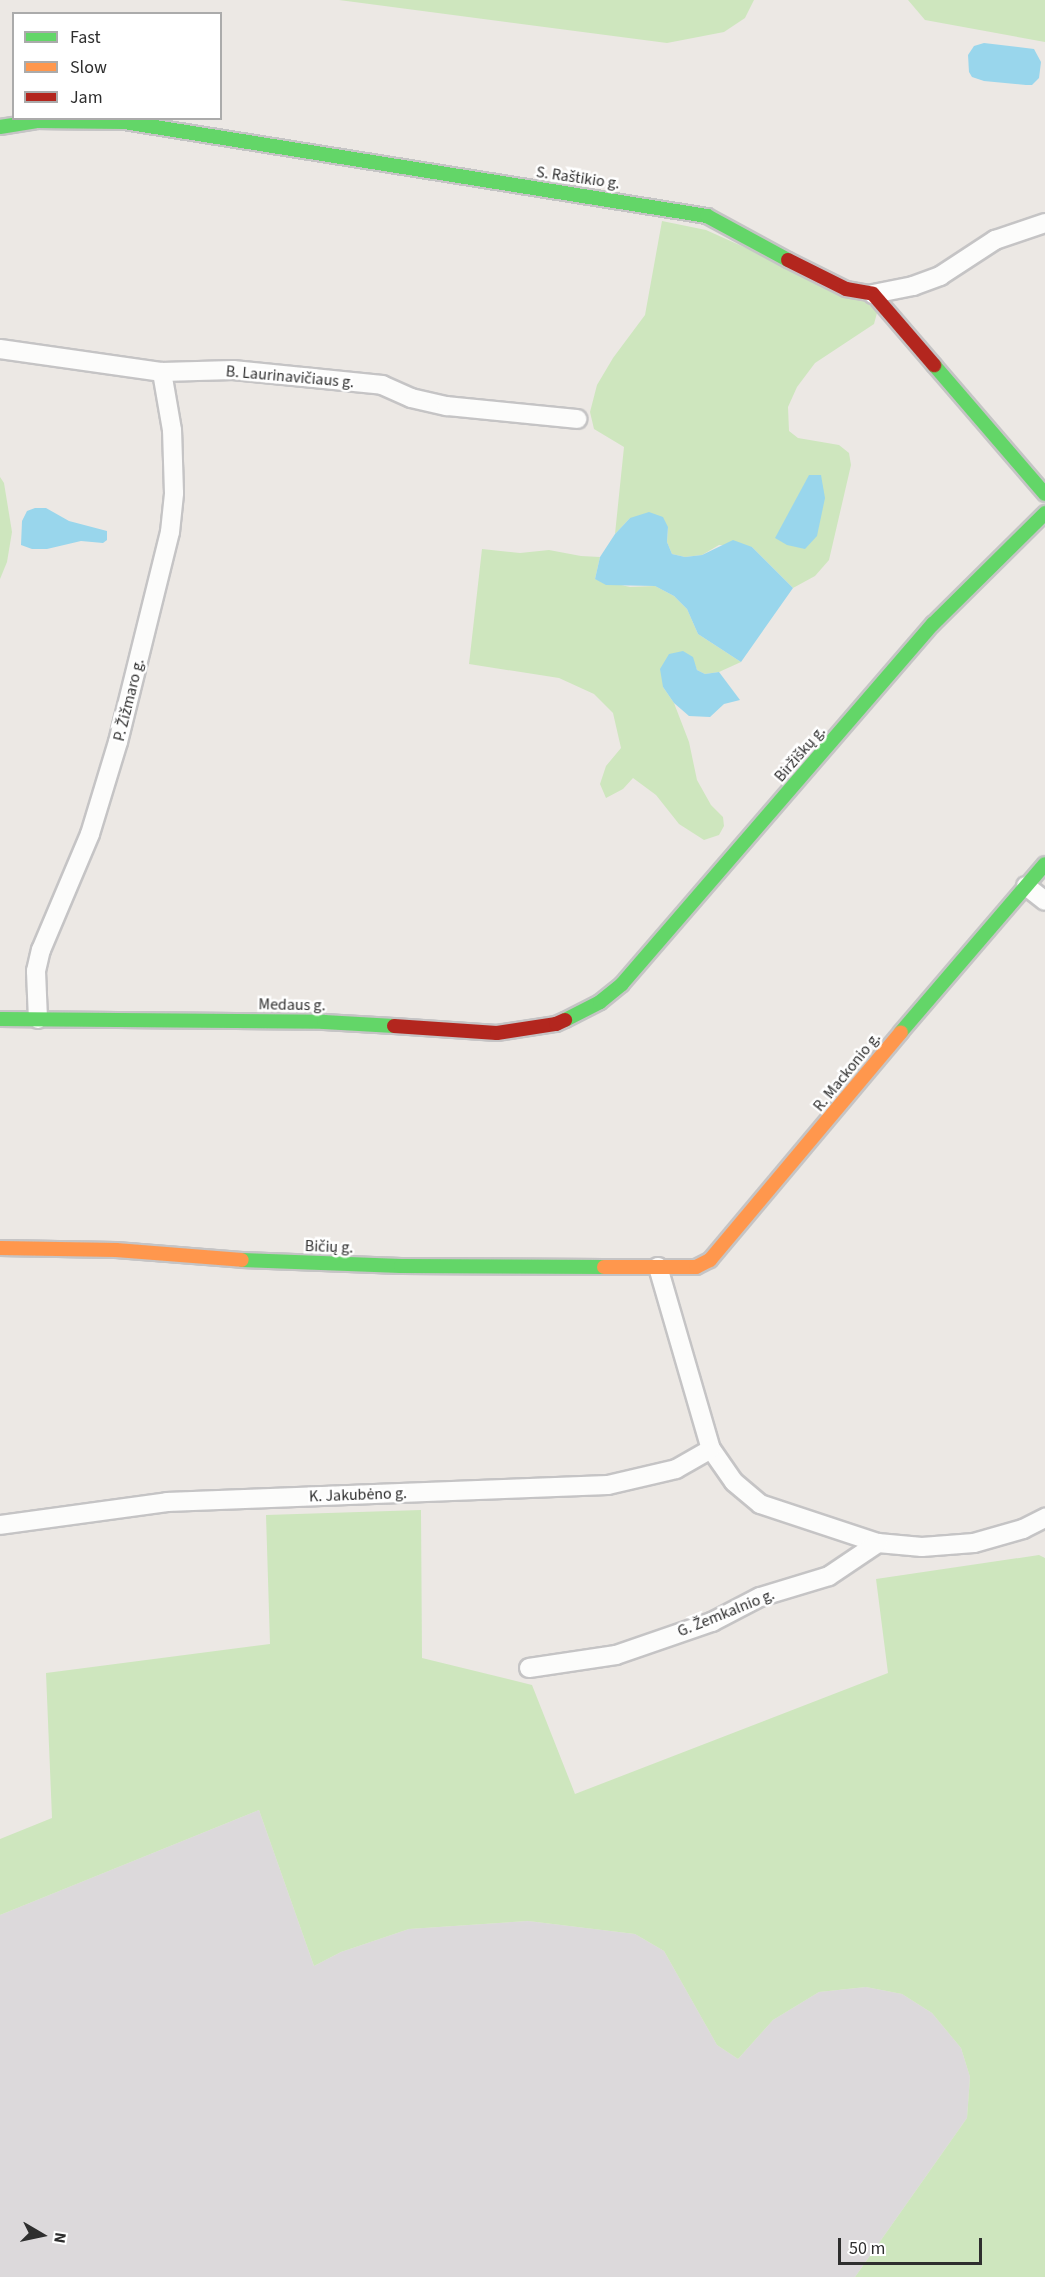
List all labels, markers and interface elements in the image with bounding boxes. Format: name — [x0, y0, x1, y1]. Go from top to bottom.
legend — [12, 12, 222, 120]
text: Fast — [70, 25, 101, 50]
text: Slow — [70, 55, 107, 80]
text: Jam — [70, 85, 103, 110]
street label: S. Raštikio g. — [535, 163, 621, 193]
street label: B. Laurinavičiaus g. — [225, 362, 355, 392]
street label: P. Žižmaro g. — [109, 657, 149, 743]
street label: Biržiškų g. — [770, 722, 830, 786]
street label: Medaus g. — [258, 995, 326, 1015]
street label: R. Mackonio g. — [809, 1029, 885, 1115]
street label: Bičių g. — [304, 1237, 354, 1257]
street label: K. Jakubėno g. — [309, 1484, 407, 1506]
street label: G. Žemkalnio g. — [675, 1585, 777, 1641]
north arrow — [12, 2205, 72, 2265]
scale bar — [841, 2226, 985, 2264]
text: N — [48, 2231, 71, 2245]
text: 50 m — [849, 2236, 885, 2261]

